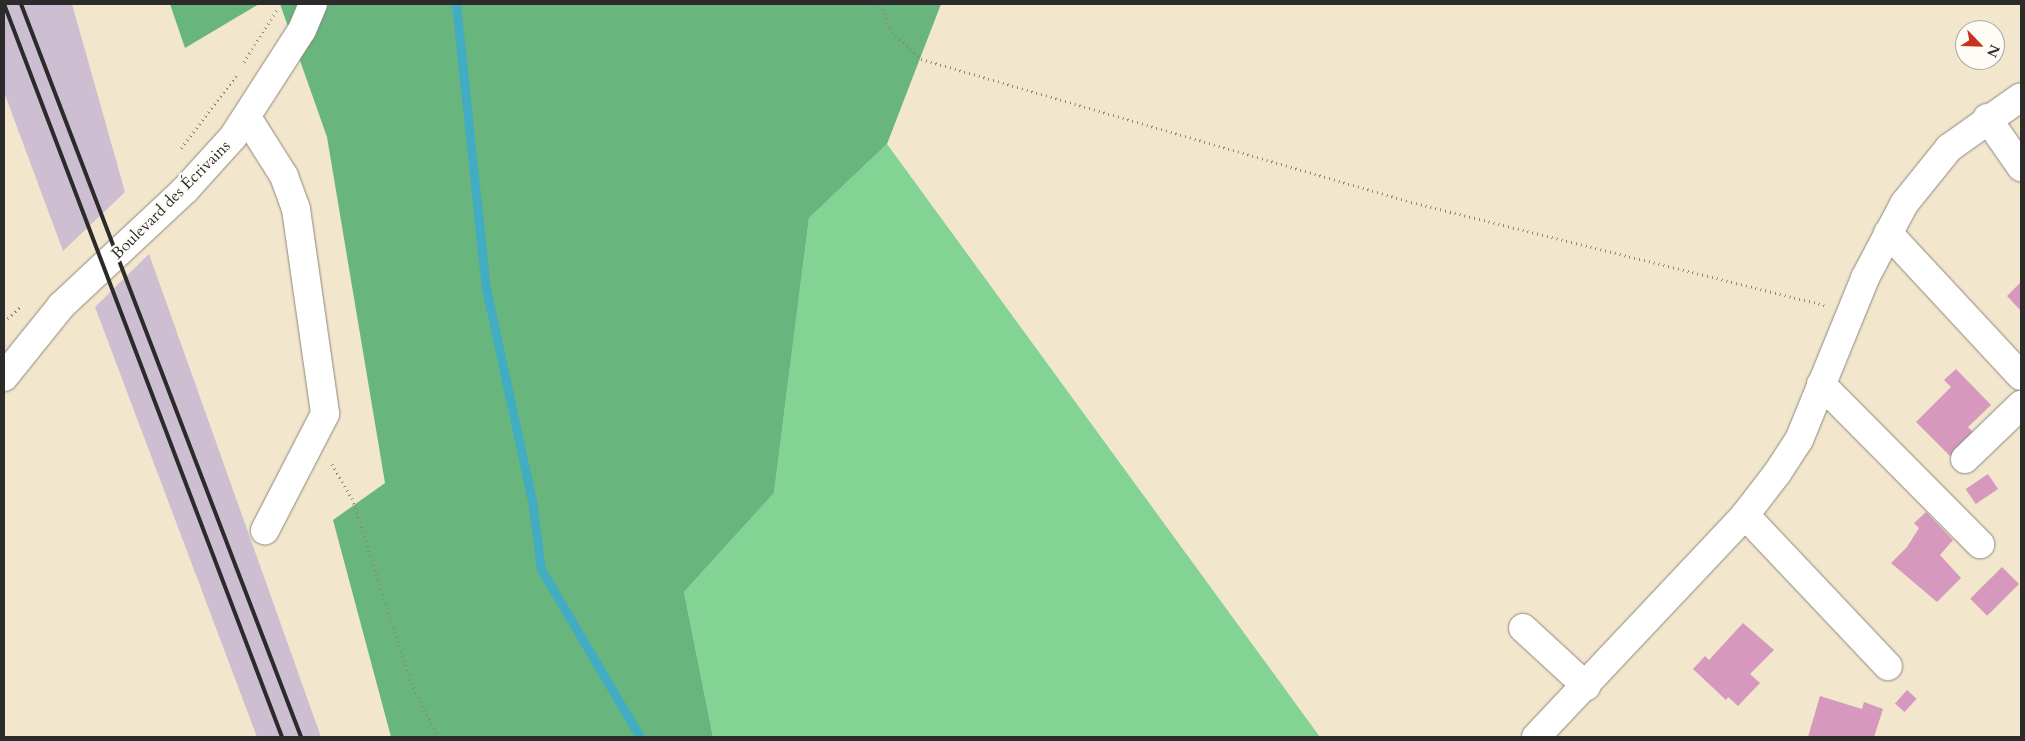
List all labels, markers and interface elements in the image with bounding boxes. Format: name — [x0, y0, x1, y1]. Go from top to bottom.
north arrow — [1955, 20, 2005, 70]
text: N — [1982, 41, 2004, 60]
street label: Boulevard des Écrivains — [108, 137, 234, 263]

